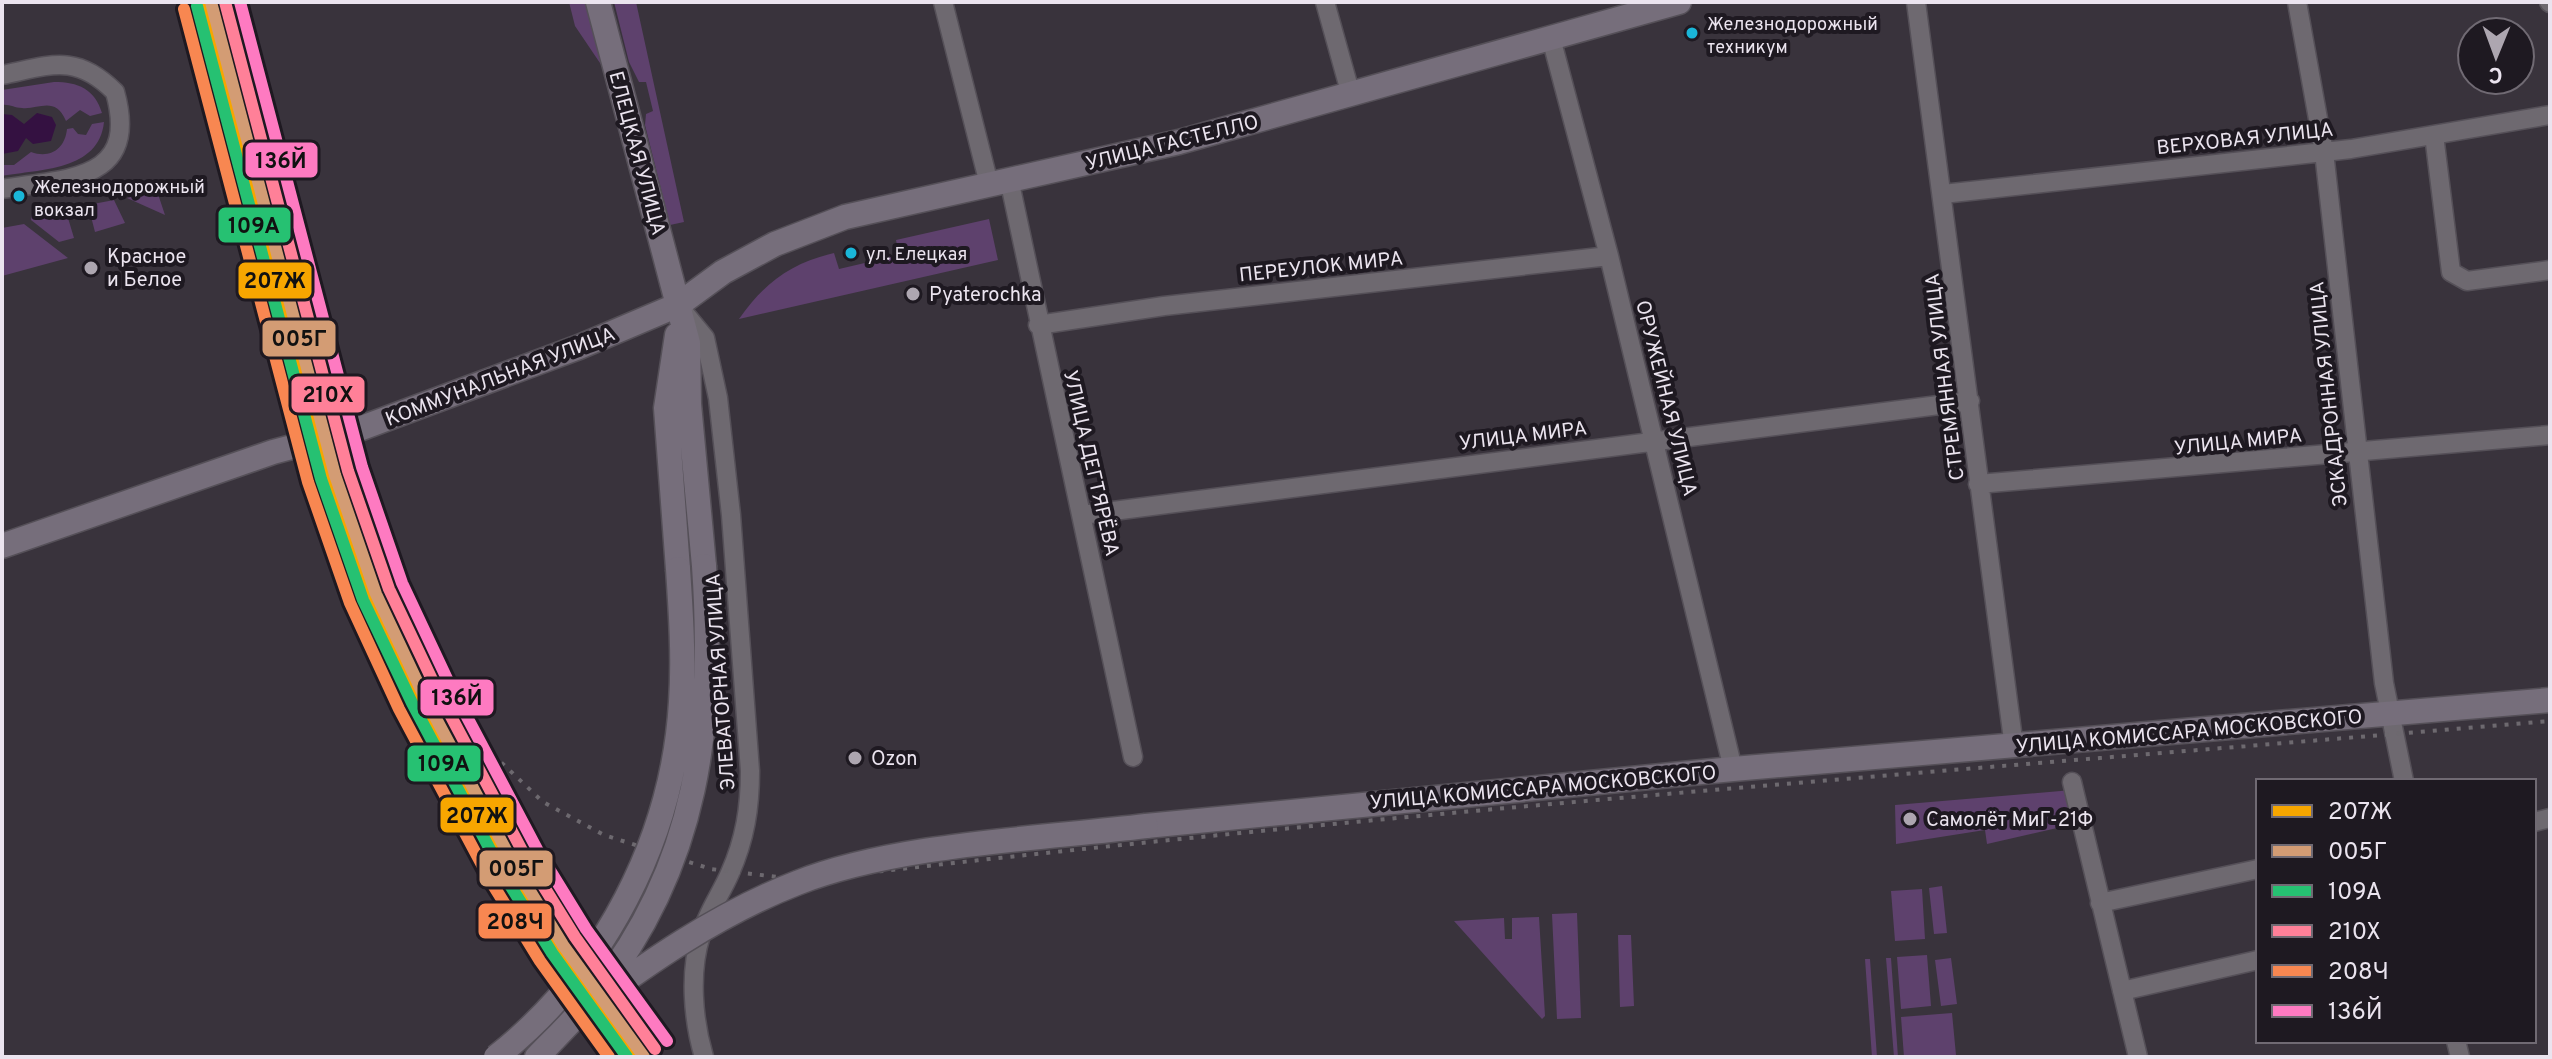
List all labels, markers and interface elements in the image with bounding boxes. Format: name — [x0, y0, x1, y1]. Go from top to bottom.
place label: Железнодорожный техникум — [1707, 14, 1878, 60]
north arrow — [2456, 16, 2536, 96]
marker: Железнодорожный техникум — [1684, 25, 1700, 41]
text: С — [2488, 60, 2503, 87]
street label: ЕЛЕЦКАЯ УЛИЦА — [602, 69, 670, 239]
street label: УЛИЦА ГАСТЕЛЛО — [1083, 110, 1262, 178]
street label: ВЕРХОВАЯ УЛИЦА — [2155, 118, 2335, 162]
line badge: 136Й — [244, 141, 319, 179]
text: 136Й — [255, 146, 307, 176]
place label: Железнодорожный вокзал — [34, 177, 205, 223]
marker: Железнодорожный вокзал — [11, 188, 27, 204]
line badge: 109А — [217, 206, 292, 244]
text: 109А — [228, 214, 280, 241]
place label: ул. Елецкая — [866, 244, 967, 267]
place label: Красное и Белое — [107, 245, 186, 294]
marker: ул. Елецкая — [843, 245, 859, 261]
street label: ПЕРЕУЛОК МИРА — [1238, 246, 1405, 290]
marker: Красное и Белое — [82, 259, 100, 277]
line badge: 207Ж — [237, 261, 313, 300]
text: 207Ж — [244, 269, 306, 296]
street label: СТРЕМЯННАЯ УЛИЦА — [1920, 272, 1972, 482]
street label: ЭСКАДРОННАЯ УЛИЦА — [2305, 280, 2355, 508]
place label: Pyaterochka — [929, 283, 1042, 309]
marker: Pyaterochka — [904, 285, 922, 303]
street label: ОРУЖЕЙНАЯ УЛИЦА — [1628, 297, 1704, 499]
line badge: 005Г — [261, 319, 337, 358]
street label: КОММУНАЛЬНАЯ УЛИЦА — [382, 322, 619, 434]
text: 005Г — [271, 327, 327, 354]
street label: УЛИЦА ДЕГТЯРЁВА — [1056, 368, 1125, 559]
line badge: 210Х — [290, 375, 366, 414]
text: 210Х — [302, 383, 354, 410]
street label: УЛИЦА МИРА — [1458, 416, 1589, 458]
street label: УЛИЦА МИРА — [2173, 423, 2304, 463]
street label: ЭЛЕВАТОРНАЯ УЛИЦА — [701, 572, 743, 791]
line badge: 136Й — [419, 678, 495, 717]
text: 136Й — [431, 683, 483, 713]
street label: УЛИЦА КОМИССАРА МОСКОВСКОГО — [2015, 705, 2363, 761]
line badge: 109А — [406, 744, 482, 783]
place label: Ozon — [871, 747, 917, 773]
marker: Ozon — [846, 749, 864, 767]
text: 109А — [418, 752, 470, 779]
street label: УЛИЦА КОМИССАРА МОСКОВСКОГО — [1369, 761, 1717, 817]
legend — [2256, 779, 2536, 1043]
line badge: 207Ж — [439, 796, 515, 834]
text: 207Ж — [2328, 798, 2392, 828]
text: 207Ж — [446, 804, 508, 831]
place label: Самолёт МиГ-21Ф — [1926, 808, 2093, 834]
marker: Самолёт МиГ-21Ф — [1901, 810, 1919, 828]
text: 005Г — [2328, 838, 2387, 868]
line badge: 005Г — [478, 849, 554, 888]
text: 005Г — [488, 857, 544, 884]
text: 109А — [2328, 878, 2382, 908]
line badge: 208Ч — [477, 902, 553, 940]
text: 208Ч — [486, 910, 544, 937]
text: 210Х — [2328, 918, 2381, 948]
text: 208Ч — [2328, 958, 2389, 988]
text: 136Й — [2328, 996, 2383, 1028]

